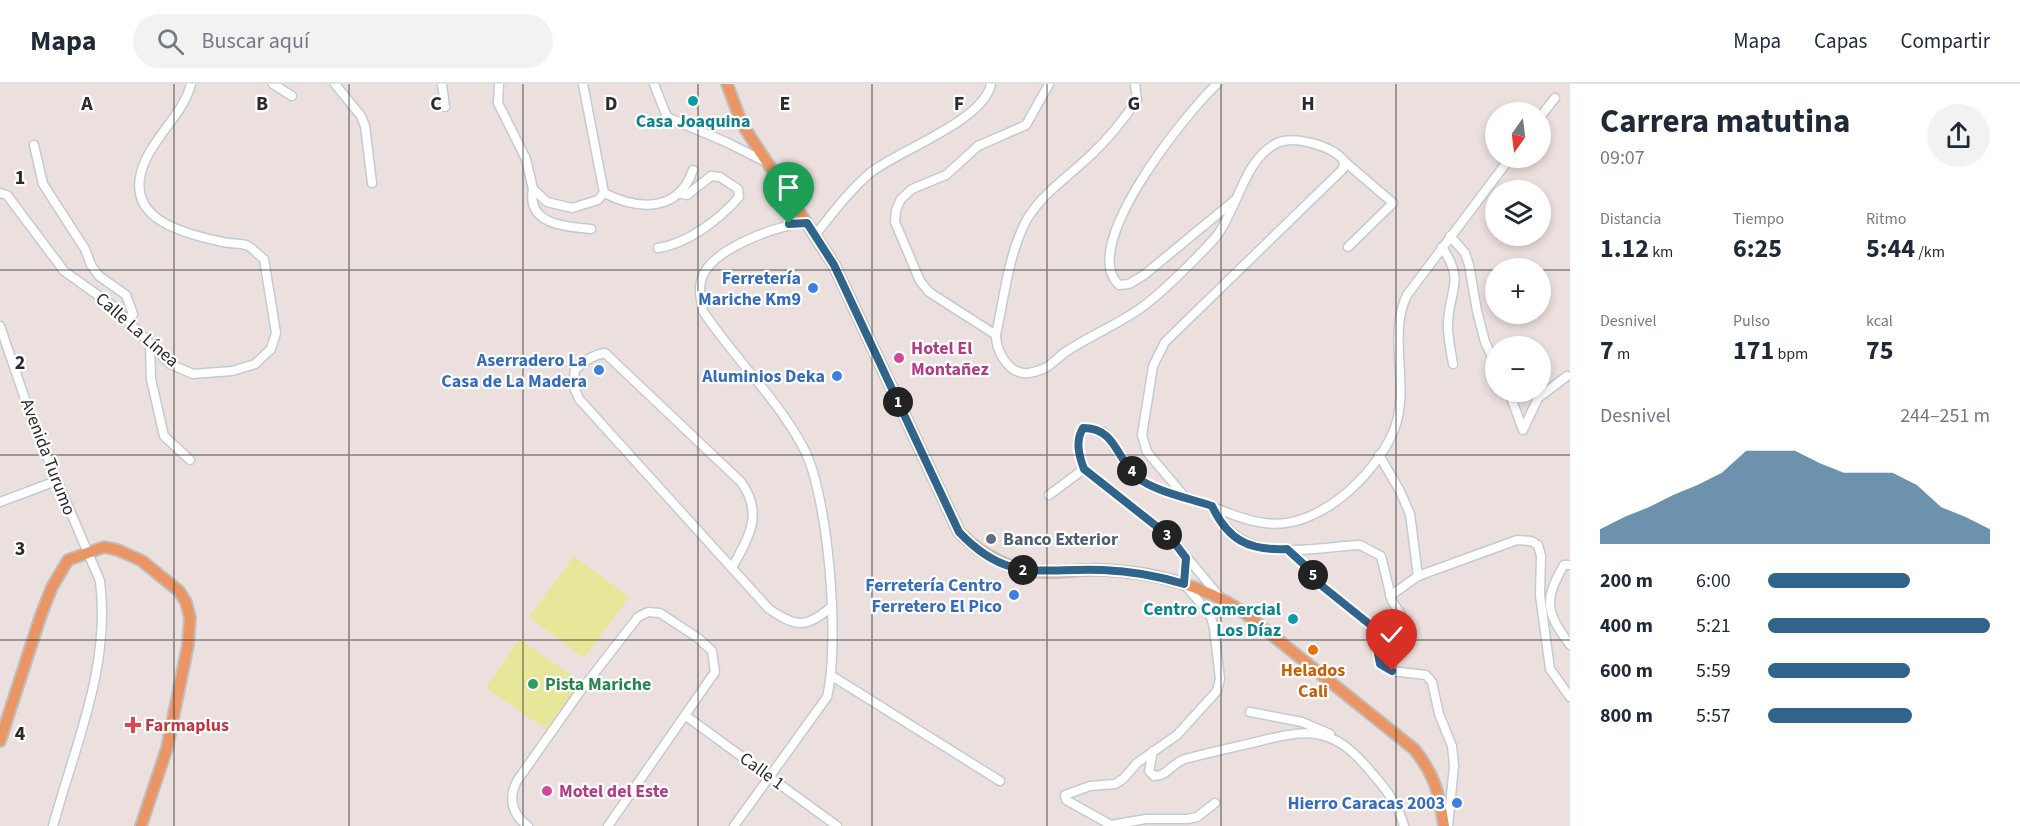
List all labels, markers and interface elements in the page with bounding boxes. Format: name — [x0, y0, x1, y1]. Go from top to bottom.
search box — [133, 14, 553, 68]
text: Mapa — [30, 21, 97, 61]
icon: search — [154, 25, 187, 58]
text: Buscar aquí — [202, 25, 309, 57]
text: Mapa — [1733, 26, 1781, 56]
text: Capas — [1814, 26, 1867, 56]
text: Compartir — [1900, 26, 1990, 56]
text: A — [80, 90, 93, 118]
text: B — [256, 90, 268, 118]
text: C — [430, 90, 442, 118]
text: D — [605, 90, 617, 118]
text: E — [780, 90, 790, 118]
text: F — [954, 90, 964, 118]
text: G — [1128, 90, 1140, 118]
text: H — [1301, 90, 1315, 118]
marker: Casa Joaquina — [686, 94, 700, 108]
text: Carrera matutina — [1600, 98, 1850, 145]
north arrow — [1485, 102, 1551, 168]
map controls — [1485, 102, 1551, 402]
button: share — [1927, 104, 1990, 167]
place label: Casa Joaquina — [636, 109, 750, 134]
text: 09:07 — [1600, 144, 1645, 172]
pin — [763, 162, 814, 224]
text: 1 — [15, 164, 25, 192]
icon: arrive — [772, 171, 805, 204]
button: layers — [1485, 180, 1551, 246]
text: Distancia — [1600, 208, 1661, 230]
text: Tiempo — [1733, 208, 1784, 230]
text: Ritmo — [1866, 208, 1906, 230]
text: 1.12 — [1600, 230, 1649, 267]
text: 6:25 — [1733, 230, 1782, 267]
text: 5:44 — [1866, 230, 1915, 267]
text: km — [1649, 241, 1673, 263]
text: /km — [1915, 241, 1945, 263]
button: + — [1485, 258, 1551, 324]
place label: Ferretería Mariche Km9 — [698, 266, 801, 312]
marker: Ferretería Mariche Km9 — [806, 281, 820, 295]
street label: Calle La Línea — [90, 287, 184, 373]
text: Desnivel — [1600, 310, 1657, 332]
text: Pulso — [1733, 310, 1770, 332]
text: kcal — [1866, 310, 1893, 332]
text: 7 — [1600, 332, 1614, 369]
text: 171 — [1733, 332, 1774, 369]
text: 75 — [1866, 332, 1893, 369]
place label: Hotel El Montañez — [911, 336, 989, 382]
button: − — [1485, 336, 1551, 402]
text: m — [1614, 343, 1630, 365]
text: bpm — [1774, 343, 1808, 365]
place label: Aserradero La Casa de La Madera — [441, 348, 587, 394]
text: 2 — [15, 349, 25, 377]
marker: Hotel El Montañez — [892, 351, 906, 365]
marker: Aserradero La Casa de La Madera — [592, 363, 606, 377]
place label: Aluminios Deka — [701, 364, 825, 389]
marker: Aluminios Deka — [830, 369, 844, 383]
pin: 1 — [883, 387, 913, 417]
text: 1 — [894, 391, 902, 413]
street label: Avenida Turumo — [14, 395, 82, 519]
text: Desnivel — [1600, 402, 1671, 430]
text: 244–251 m — [1900, 402, 1990, 430]
pin: 4 — [1117, 456, 1147, 486]
text: 4 — [1128, 460, 1136, 482]
pin: 3 — [1152, 520, 1182, 550]
text: 3 — [1163, 524, 1171, 546]
place label: Banco Exterior — [1003, 527, 1119, 552]
marker: Banco Exterior — [984, 532, 998, 546]
text: 3 — [15, 535, 25, 563]
pin: 2 — [1008, 555, 1038, 585]
text: 2 — [1019, 559, 1027, 581]
pin: 5 — [1298, 560, 1328, 590]
text: 5 — [1309, 564, 1317, 586]
text: 200 m — [1600, 567, 1653, 595]
text: 6:00 — [1696, 567, 1731, 595]
place label: Ferretería Centro Ferretero El Pico — [865, 573, 1002, 619]
marker: Ferretería Centro Ferretero El Pico — [1007, 588, 1021, 602]
place label: Centro Comercial Los Díaz — [1143, 597, 1281, 643]
pin — [1366, 609, 1417, 671]
marker: Centro Comercial Los Díaz — [1286, 612, 1300, 626]
text: 400 m — [1600, 612, 1653, 640]
text: 5:21 — [1696, 612, 1731, 640]
icon: check — [1375, 618, 1408, 651]
marker: Helados Cali — [1306, 643, 1320, 657]
text: 600 m — [1600, 657, 1653, 685]
text: 5:59 — [1696, 657, 1731, 685]
place label: Helados Cali — [1281, 658, 1345, 704]
place label: Pista Mariche — [545, 672, 651, 697]
marker: Pista Mariche — [526, 677, 540, 691]
text: 800 m — [1600, 702, 1653, 730]
text: 5:57 — [1696, 702, 1731, 730]
place label: Farmaplus — [145, 713, 229, 738]
marker: Farmaplus — [126, 718, 140, 732]
text: 4 — [15, 720, 26, 748]
street label: Calle 1 — [734, 746, 790, 796]
place label: Motel del Este — [559, 779, 669, 804]
marker: Motel del Este — [540, 784, 554, 798]
place label: Hierro Caracas 2003 — [1287, 791, 1445, 816]
marker: Hierro Caracas 2003 — [1450, 796, 1464, 810]

